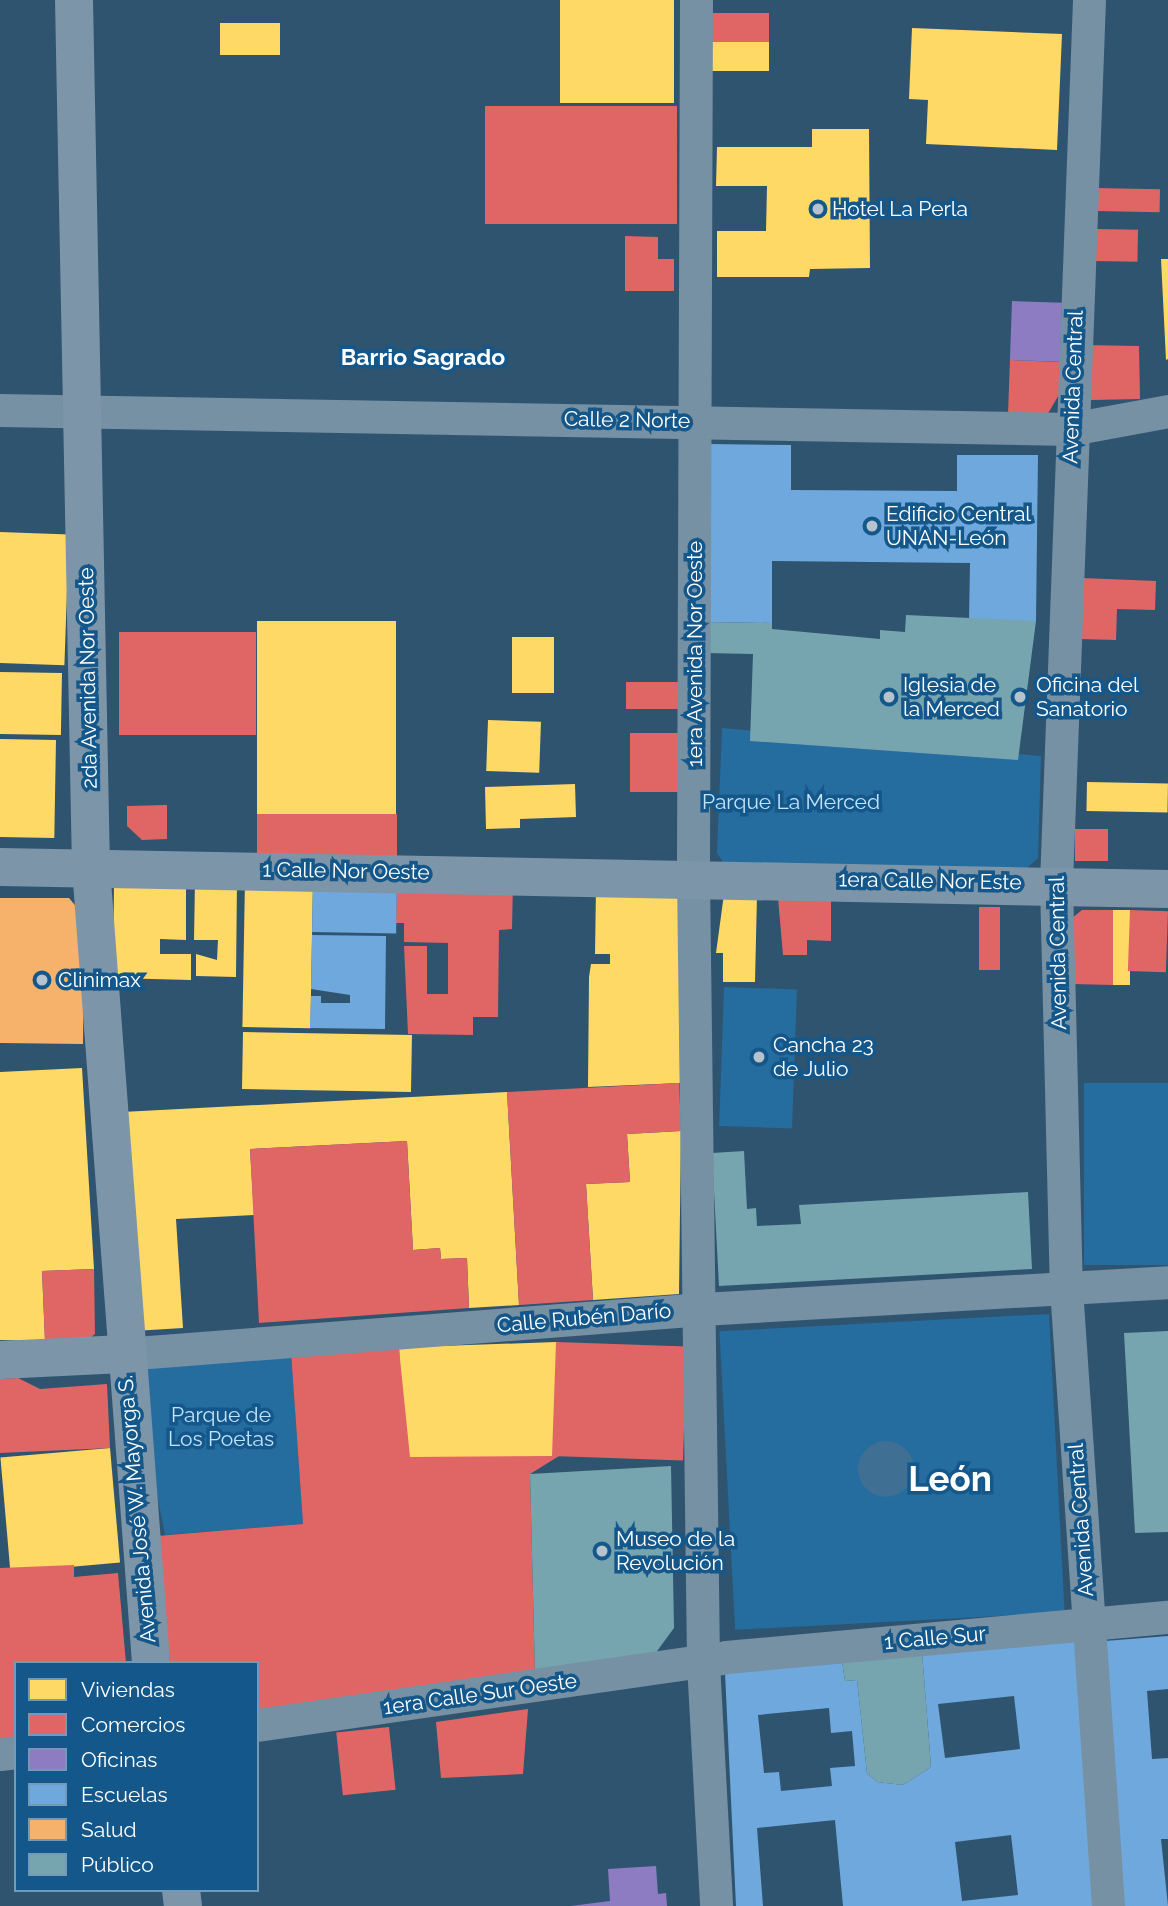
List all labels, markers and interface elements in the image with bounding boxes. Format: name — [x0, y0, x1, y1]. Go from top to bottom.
place label: Hotel La Perla — [832, 196, 969, 222]
marker: Hotel La Perla — [810, 201, 826, 217]
street label: Avenida Central — [1058, 310, 1088, 464]
district label: Barrio Sagrado — [341, 343, 505, 371]
street label: Calle 2 Norte — [564, 406, 690, 434]
place label: Edificio Central UNAN-León — [886, 501, 1031, 551]
marker: Edificio Central UNAN-León — [864, 518, 880, 534]
street label: 1era Avenida Nor Oeste — [682, 540, 708, 768]
street label: 2da Avenida Nor Oeste — [73, 566, 103, 790]
place label: Iglesia de la Merced — [903, 672, 1000, 722]
place label: Oficina del Sanatorio — [1036, 672, 1139, 722]
marker: Oficina del Sanatorio — [1010, 687, 1030, 707]
marker: Iglesia de la Merced — [881, 689, 897, 705]
park label: Parque La Merced — [702, 789, 880, 815]
street label: 1 Calle Nor Oeste — [262, 857, 430, 885]
street label: 1era Calle Nor Este — [838, 867, 1022, 895]
street label: Avenida Central — [1044, 876, 1072, 1030]
place label: Clinimax — [58, 967, 141, 993]
marker: Clinimax — [32, 970, 52, 990]
place label: Cancha 23 de Julio — [773, 1032, 874, 1082]
marker: Cancha 23 de Julio — [751, 1049, 767, 1065]
street label: Calle Rubén Darío — [496, 1298, 672, 1338]
street label: Avenida José W. Mayorga S. — [113, 1374, 161, 1644]
park label: Parque de Los Poetas — [168, 1402, 274, 1452]
street label: Avenida Central — [1063, 1442, 1099, 1598]
district label: León — [908, 1458, 992, 1500]
place label: Museo de la Revolución — [616, 1526, 735, 1576]
marker: Museo de la Revolución — [594, 1543, 610, 1559]
street label: 1 Calle Sur — [883, 1621, 987, 1655]
legend — [14, 1661, 259, 1892]
street label: 1era Calle Sur Oeste — [381, 1668, 579, 1720]
text: Viviendas — [81, 1677, 175, 1702]
text: Comercios — [81, 1712, 185, 1737]
text: Oficinas — [81, 1747, 157, 1772]
text: Escuelas — [81, 1782, 168, 1807]
text: Salud — [81, 1817, 136, 1842]
text: Público — [81, 1852, 154, 1877]

